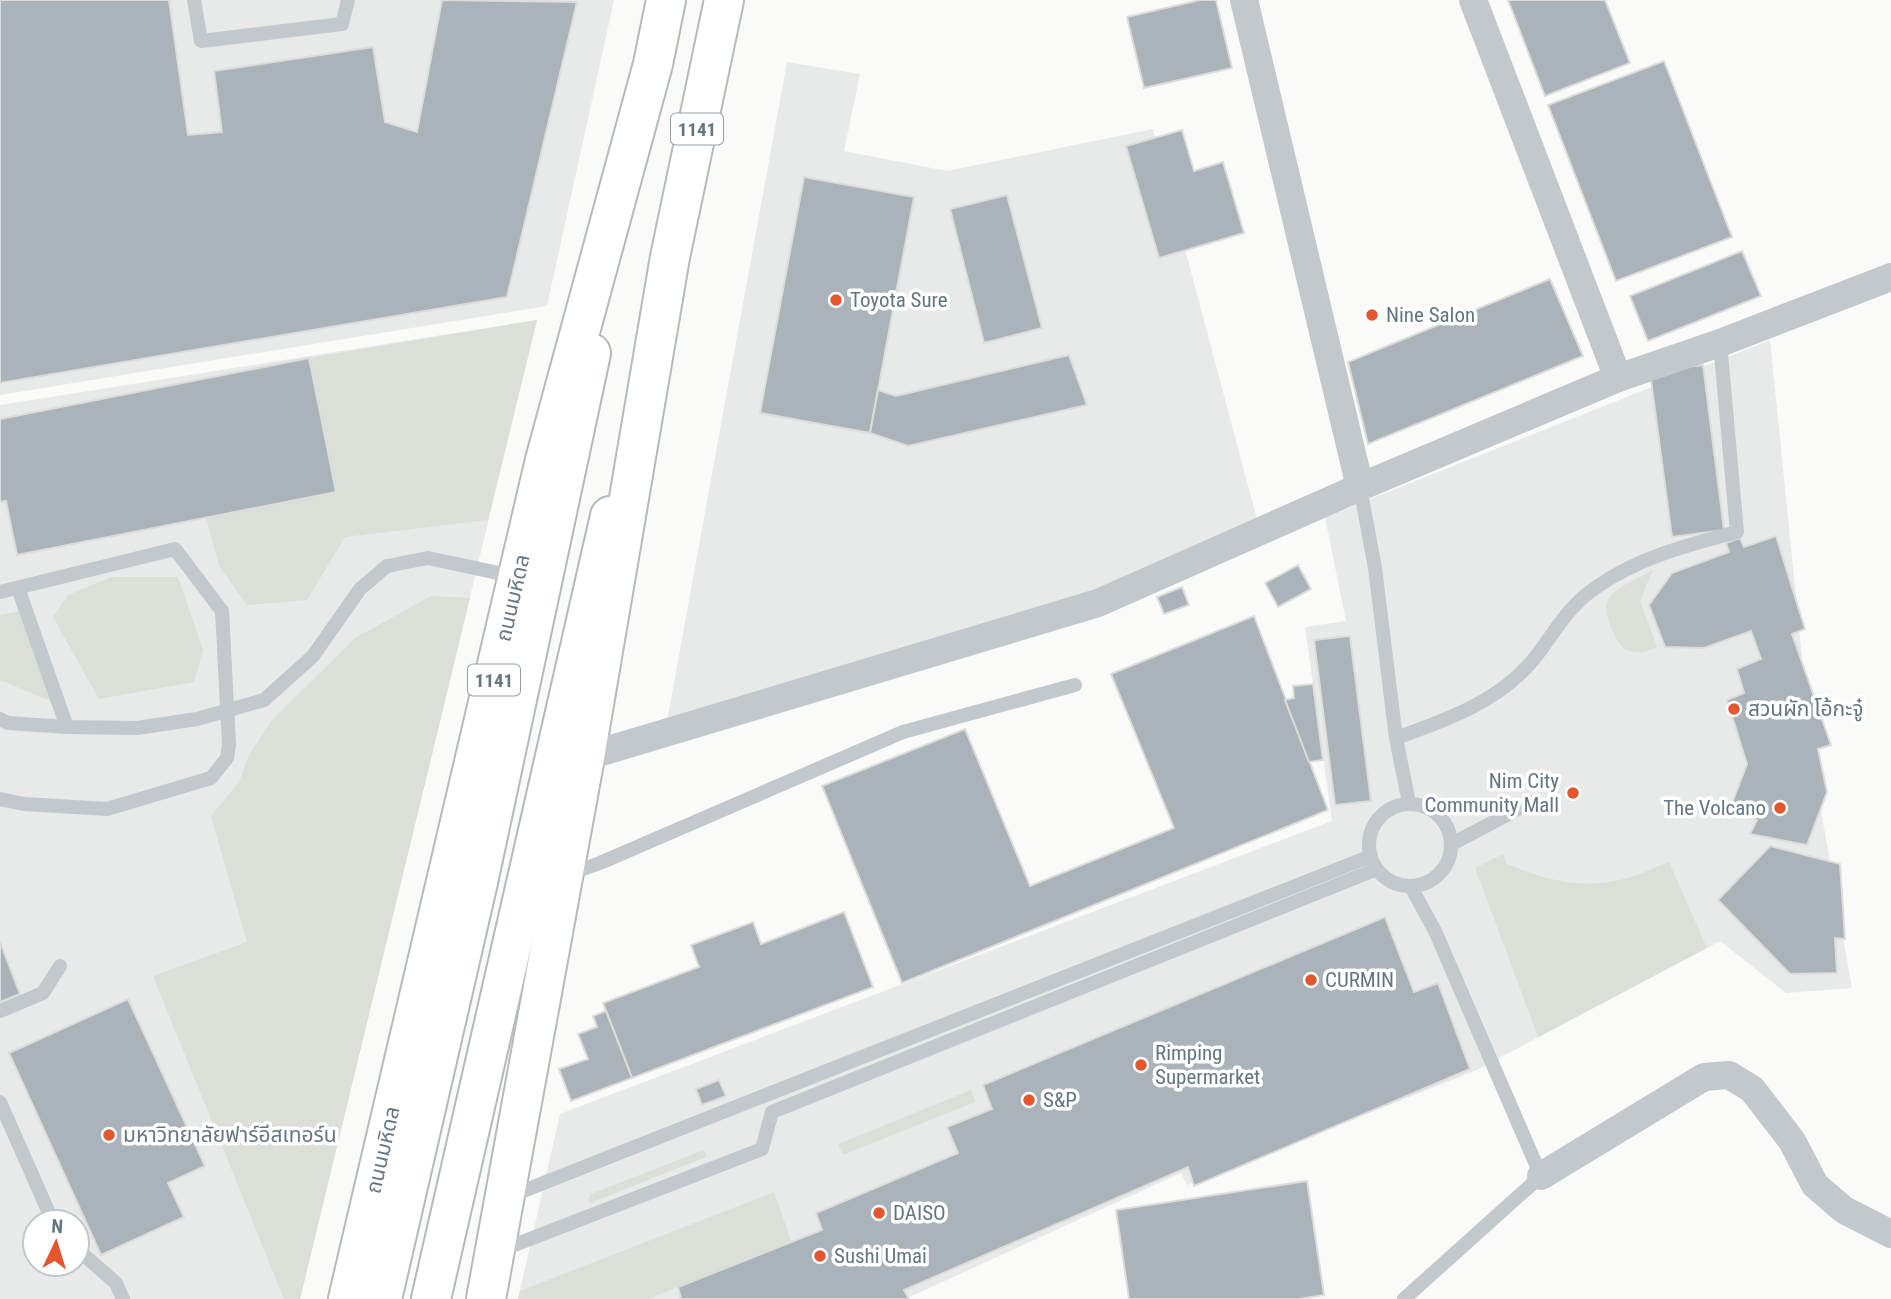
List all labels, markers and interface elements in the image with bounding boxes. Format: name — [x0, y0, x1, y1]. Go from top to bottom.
road number: 1141 — [671, 113, 723, 144]
place label: Toyota Sure — [850, 288, 948, 312]
marker: Toyota Sure — [828, 292, 844, 308]
place label: Nine Salon — [1386, 303, 1475, 327]
marker: Nine Salon — [1364, 307, 1380, 323]
street label: ถนนมหิดล — [491, 552, 535, 644]
road number: 1141 — [468, 664, 520, 695]
place label: สวนผัก โอ้กะจู๋ — [1748, 697, 1863, 722]
marker: สวนผัก โอ้กะจู๋ — [1726, 701, 1742, 717]
place label: Nim City Community Mall — [1424, 769, 1559, 817]
marker: Nim City Community Mall — [1565, 785, 1581, 801]
place label: The Volcano — [1663, 796, 1766, 820]
marker: The Volcano — [1772, 800, 1788, 816]
place label: CURMIN — [1325, 968, 1394, 992]
marker: CURMIN — [1303, 972, 1319, 988]
place label: Rimping Supermarket — [1155, 1041, 1260, 1089]
marker: Rimping Supermarket — [1133, 1057, 1149, 1073]
place label: S&P — [1043, 1088, 1077, 1112]
marker: S&P — [1021, 1092, 1037, 1108]
street label: ถนนมหิดล — [361, 1104, 405, 1196]
place label: มหาวิทยาลัยฟาร์อีสเทอร์น — [123, 1123, 337, 1147]
marker: มหาวิทยาลัยฟาร์อีสเทอร์น — [101, 1127, 117, 1143]
place label: DAISO — [893, 1201, 946, 1225]
marker: DAISO — [871, 1205, 887, 1221]
north arrow — [21, 1208, 91, 1278]
text: N — [51, 1215, 64, 1238]
place label: Sushi Umai — [834, 1244, 927, 1268]
marker: Sushi Umai — [812, 1248, 828, 1264]

